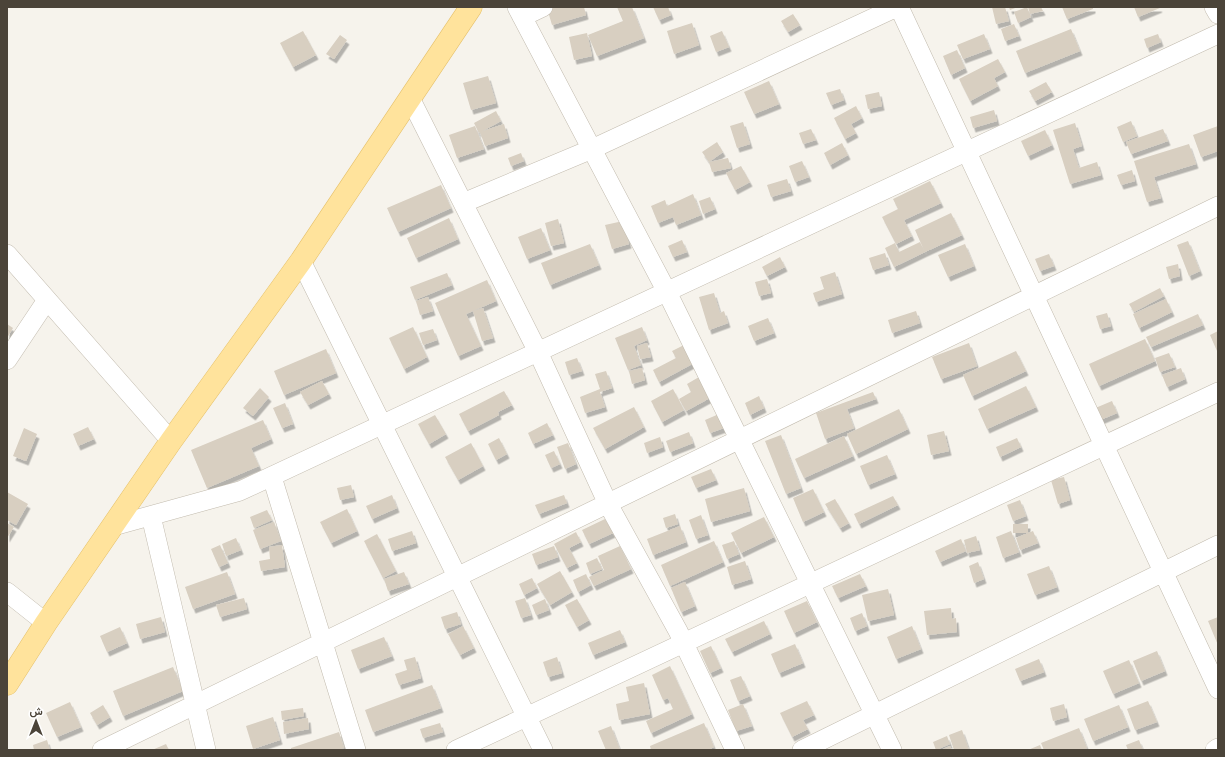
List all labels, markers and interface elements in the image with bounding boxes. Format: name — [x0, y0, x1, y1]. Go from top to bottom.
north arrow — [16, 701, 56, 741]
text: ش — [29, 705, 43, 718]

